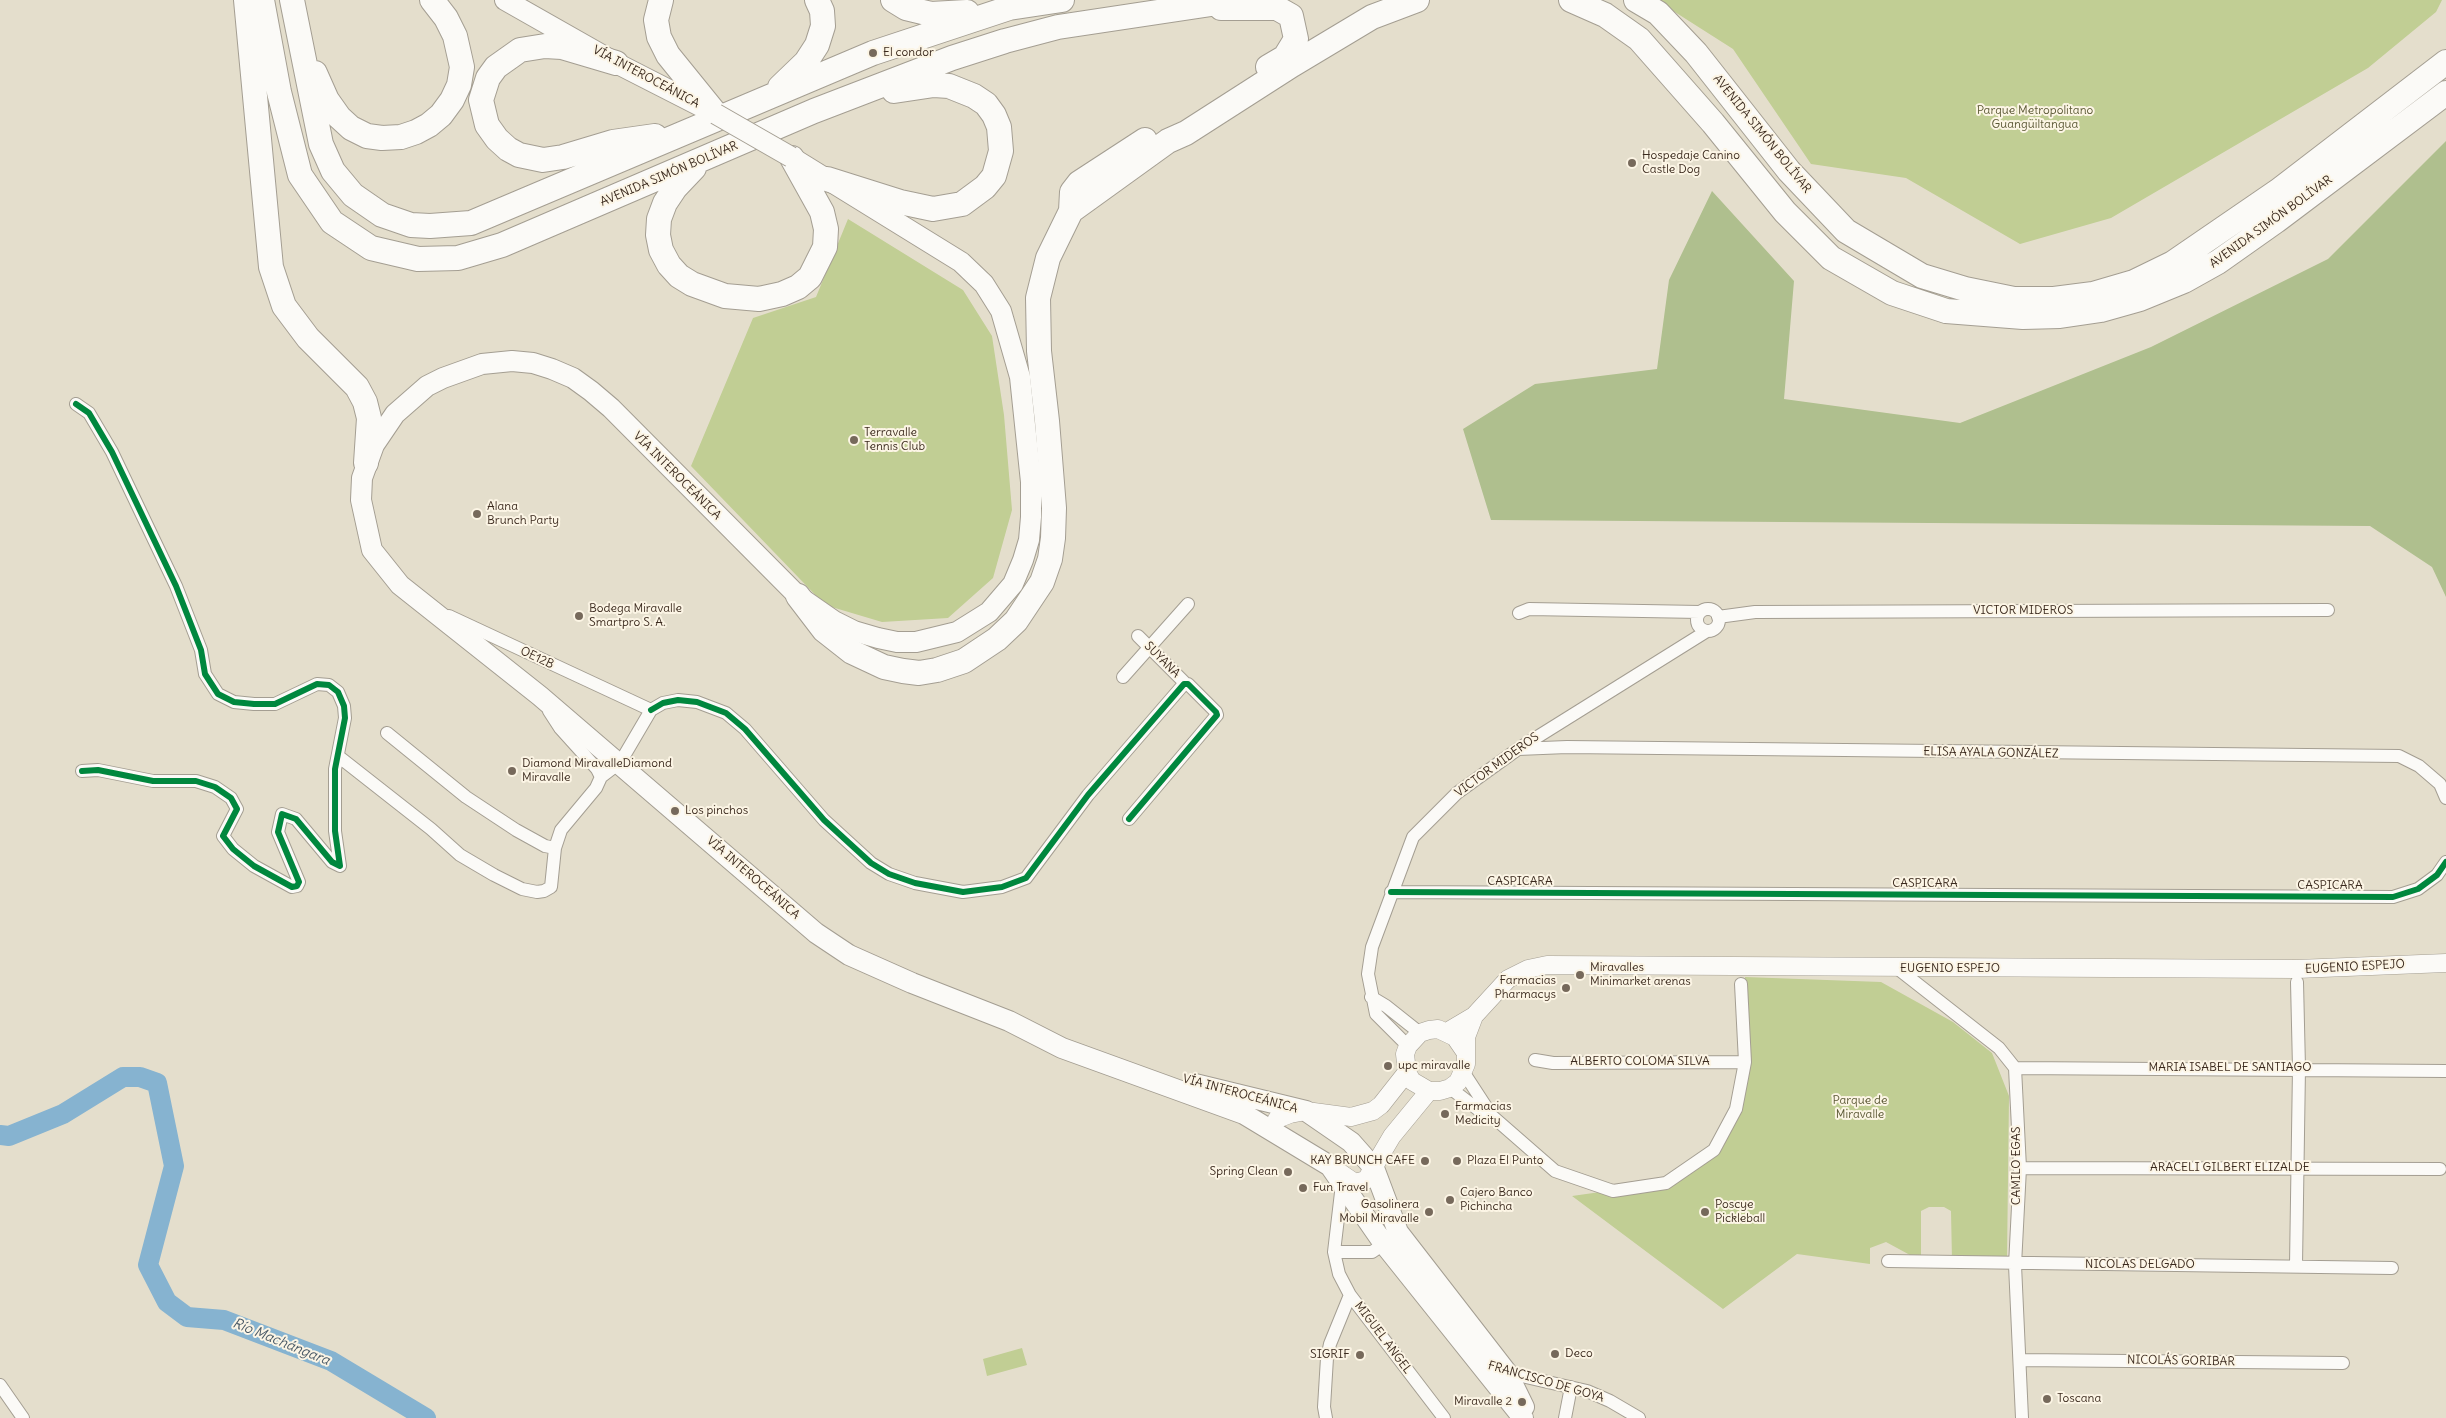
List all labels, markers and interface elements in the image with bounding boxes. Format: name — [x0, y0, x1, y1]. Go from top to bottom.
street label: VÍA INTEROCEÁNICA — [590, 43, 702, 111]
place label: El condor — [883, 46, 934, 60]
marker: El condor — [867, 47, 879, 59]
street label: AVENIDA SIMÓN BOLÍVAR — [1710, 72, 1814, 196]
park label: Parque Metropolitano Guangüiltangua — [1977, 104, 2093, 132]
street label: AVENIDA SIMÓN BOLÍVAR — [598, 138, 740, 210]
place label: Hospedaje Canino Castle Dog — [1642, 149, 1740, 177]
marker: Hospedaje Canino Castle Dog — [1626, 157, 1638, 169]
street label: AVENIDA SIMÓN BOLÍVAR — [2207, 173, 2335, 271]
place label: Terravalle Tennis Club — [864, 426, 925, 454]
street label: VÍA INTEROCEÁNICA — [630, 429, 724, 523]
marker: Terravalle Tennis Club — [848, 434, 860, 446]
place label: Alana Brunch Party — [487, 500, 559, 528]
marker: Alana Brunch Party — [471, 508, 483, 520]
place label: Bodega Miravalle Smartpro S. A. — [589, 602, 682, 630]
street label: VICTOR MIDEROS — [1973, 604, 2073, 618]
marker: Bodega Miravalle Smartpro S. A. — [573, 610, 585, 622]
street label: SUYANA — [1141, 639, 1183, 681]
street label: OE12B — [518, 644, 556, 672]
street label: VICTOR MIDEROS — [1452, 730, 1542, 800]
street label: ELISA AYALA GONZÁLEZ — [1923, 745, 2059, 761]
place label: Diamond MiravalleDiamond Miravalle — [522, 757, 672, 785]
marker: Diamond MiravalleDiamond Miravalle — [506, 765, 518, 777]
place label: Los pinchos — [685, 804, 748, 818]
marker: Los pinchos — [669, 805, 681, 817]
street label: VÍA INTEROCEÁNICA — [704, 834, 802, 922]
street label: CASPICARA — [1487, 875, 1553, 889]
street label: CASPICARA — [1892, 877, 1958, 891]
street label: CASPICARA — [2297, 879, 2363, 893]
street label: EUGENIO ESPEJO — [2305, 957, 2405, 977]
place label: Miravalles Minimarket arenas — [1590, 961, 1691, 989]
street label: EUGENIO ESPEJO — [1900, 962, 2000, 976]
marker: Miravalles Minimarket arenas — [1574, 969, 1586, 981]
place label: Farmacias Pharmacys — [1494, 974, 1556, 1002]
marker: Farmacias Pharmacys — [1560, 982, 1572, 994]
street label: ALBERTO COLOMA SILVA — [1570, 1055, 1710, 1069]
place label: upc miravalle — [1398, 1059, 1470, 1073]
marker: upc miravalle — [1382, 1060, 1394, 1072]
street label: MARIA ISABEL DE SANTIAGO — [2148, 1061, 2312, 1075]
street label: VÍA INTEROCEÁNICA — [1181, 1072, 1299, 1116]
park label: Parque de Miravalle — [1833, 1094, 1887, 1122]
place label: Farmacias Medicity — [1455, 1100, 1511, 1128]
marker: Farmacias Medicity — [1439, 1108, 1451, 1120]
street label: CAMILO EGAS — [2010, 1127, 2024, 1205]
place label: KAY BRUNCH CAFE — [1310, 1154, 1415, 1168]
place label: Plaza El Punto — [1467, 1154, 1544, 1168]
marker: KAY BRUNCH CAFE — [1419, 1155, 1431, 1167]
marker: Plaza El Punto — [1451, 1155, 1463, 1167]
street label: ARACELI GILBERT ELIZALDE — [2150, 1161, 2310, 1175]
place label: Spring Clean — [1210, 1165, 1278, 1179]
marker: Spring Clean — [1282, 1166, 1294, 1178]
place label: Fun Travel — [1313, 1181, 1368, 1195]
marker: Fun Travel — [1297, 1182, 1309, 1194]
place label: Cajero Banco Pichincha — [1460, 1186, 1533, 1214]
marker: Cajero Banco Pichincha — [1444, 1194, 1456, 1206]
place label: Gasolinera Mobil Miravalle — [1339, 1198, 1419, 1226]
place label: Poscye Pickleball — [1715, 1198, 1765, 1226]
marker: Gasolinera Mobil Miravalle — [1423, 1206, 1435, 1218]
marker: Poscye Pickleball — [1699, 1206, 1711, 1218]
street label: NICOLAS DELGADO — [2085, 1258, 2195, 1272]
street label: MIGUEL ANGEL — [1351, 1299, 1415, 1377]
water label: Río Machángara — [230, 1315, 332, 1369]
place label: Deco — [1565, 1347, 1593, 1361]
place label: SIGRIF — [1310, 1348, 1350, 1362]
marker: Deco — [1549, 1348, 1561, 1360]
marker: SIGRIF — [1354, 1349, 1366, 1361]
street label: NICOLÁS GORIBAR — [2127, 1353, 2235, 1369]
street label: FRANCISCO DE GOYA — [1486, 1359, 1606, 1405]
place label: Toscana — [2057, 1392, 2101, 1406]
marker: Toscana — [2041, 1393, 2053, 1405]
place label: Miravalle 2 — [1454, 1395, 1512, 1409]
marker: Miravalle 2 — [1516, 1396, 1528, 1408]

